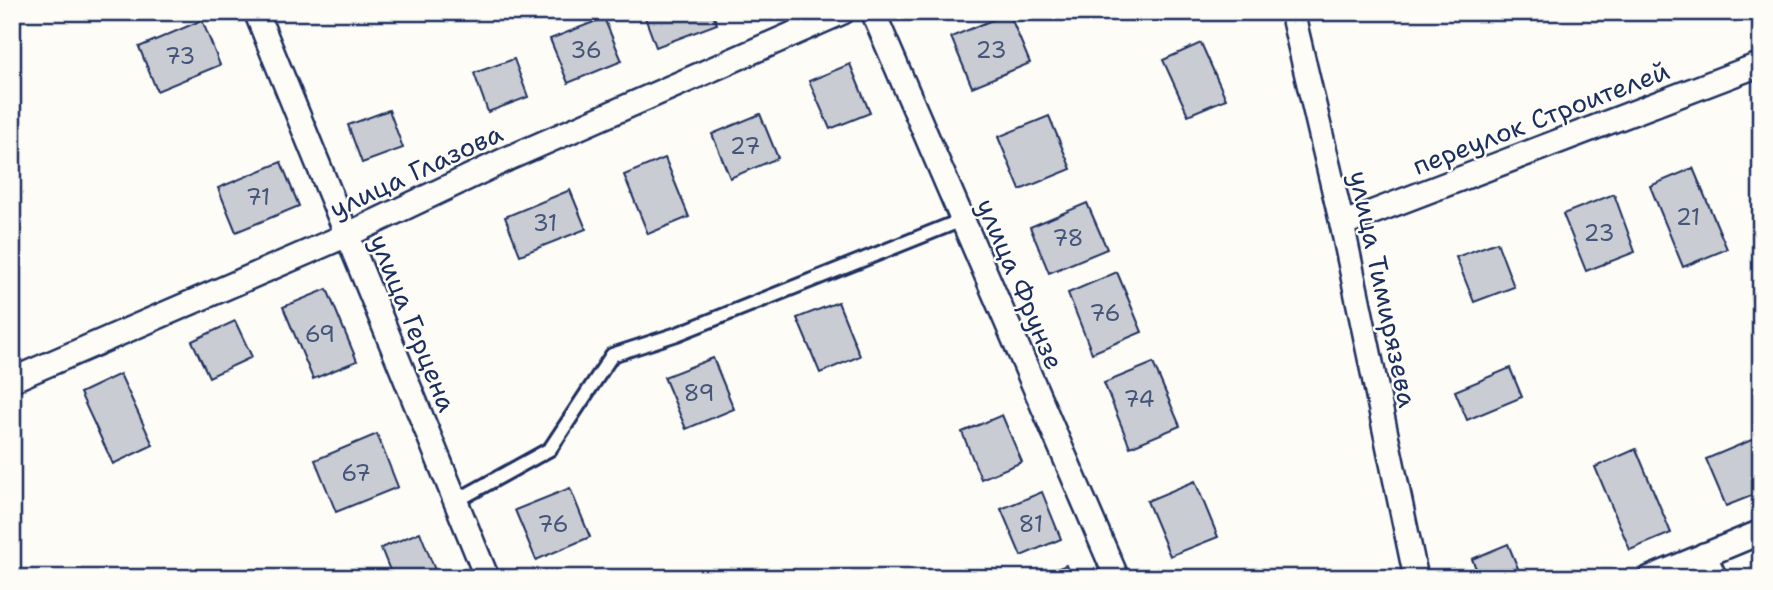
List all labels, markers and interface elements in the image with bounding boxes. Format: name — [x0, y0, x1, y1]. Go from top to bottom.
house number: 36 — [570, 35, 602, 65]
house number: 23 — [975, 35, 1007, 65]
house number: 73 — [165, 41, 195, 71]
street label: переулок Строителей — [1407, 52, 1674, 183]
street label: улица Глазова — [324, 115, 508, 226]
house number: 27 — [730, 131, 760, 161]
street label: улица Тимирязева — [1341, 167, 1426, 410]
house number: 71 — [246, 182, 270, 212]
street label: улица Фрунзе — [969, 193, 1072, 375]
house number: 21 — [1676, 202, 1700, 232]
house number: 31 — [533, 208, 557, 238]
house number: 23 — [1583, 218, 1615, 248]
house number: 78 — [1052, 223, 1084, 253]
street label: улица Герцена — [362, 229, 465, 417]
house number: 76 — [1089, 298, 1121, 328]
house number: 69 — [305, 319, 335, 349]
house number: 89 — [683, 378, 715, 408]
house number: 74 — [1123, 384, 1155, 414]
house number: 67 — [341, 458, 371, 488]
house number: 76 — [537, 509, 569, 539]
house number: 81 — [1019, 509, 1043, 539]

